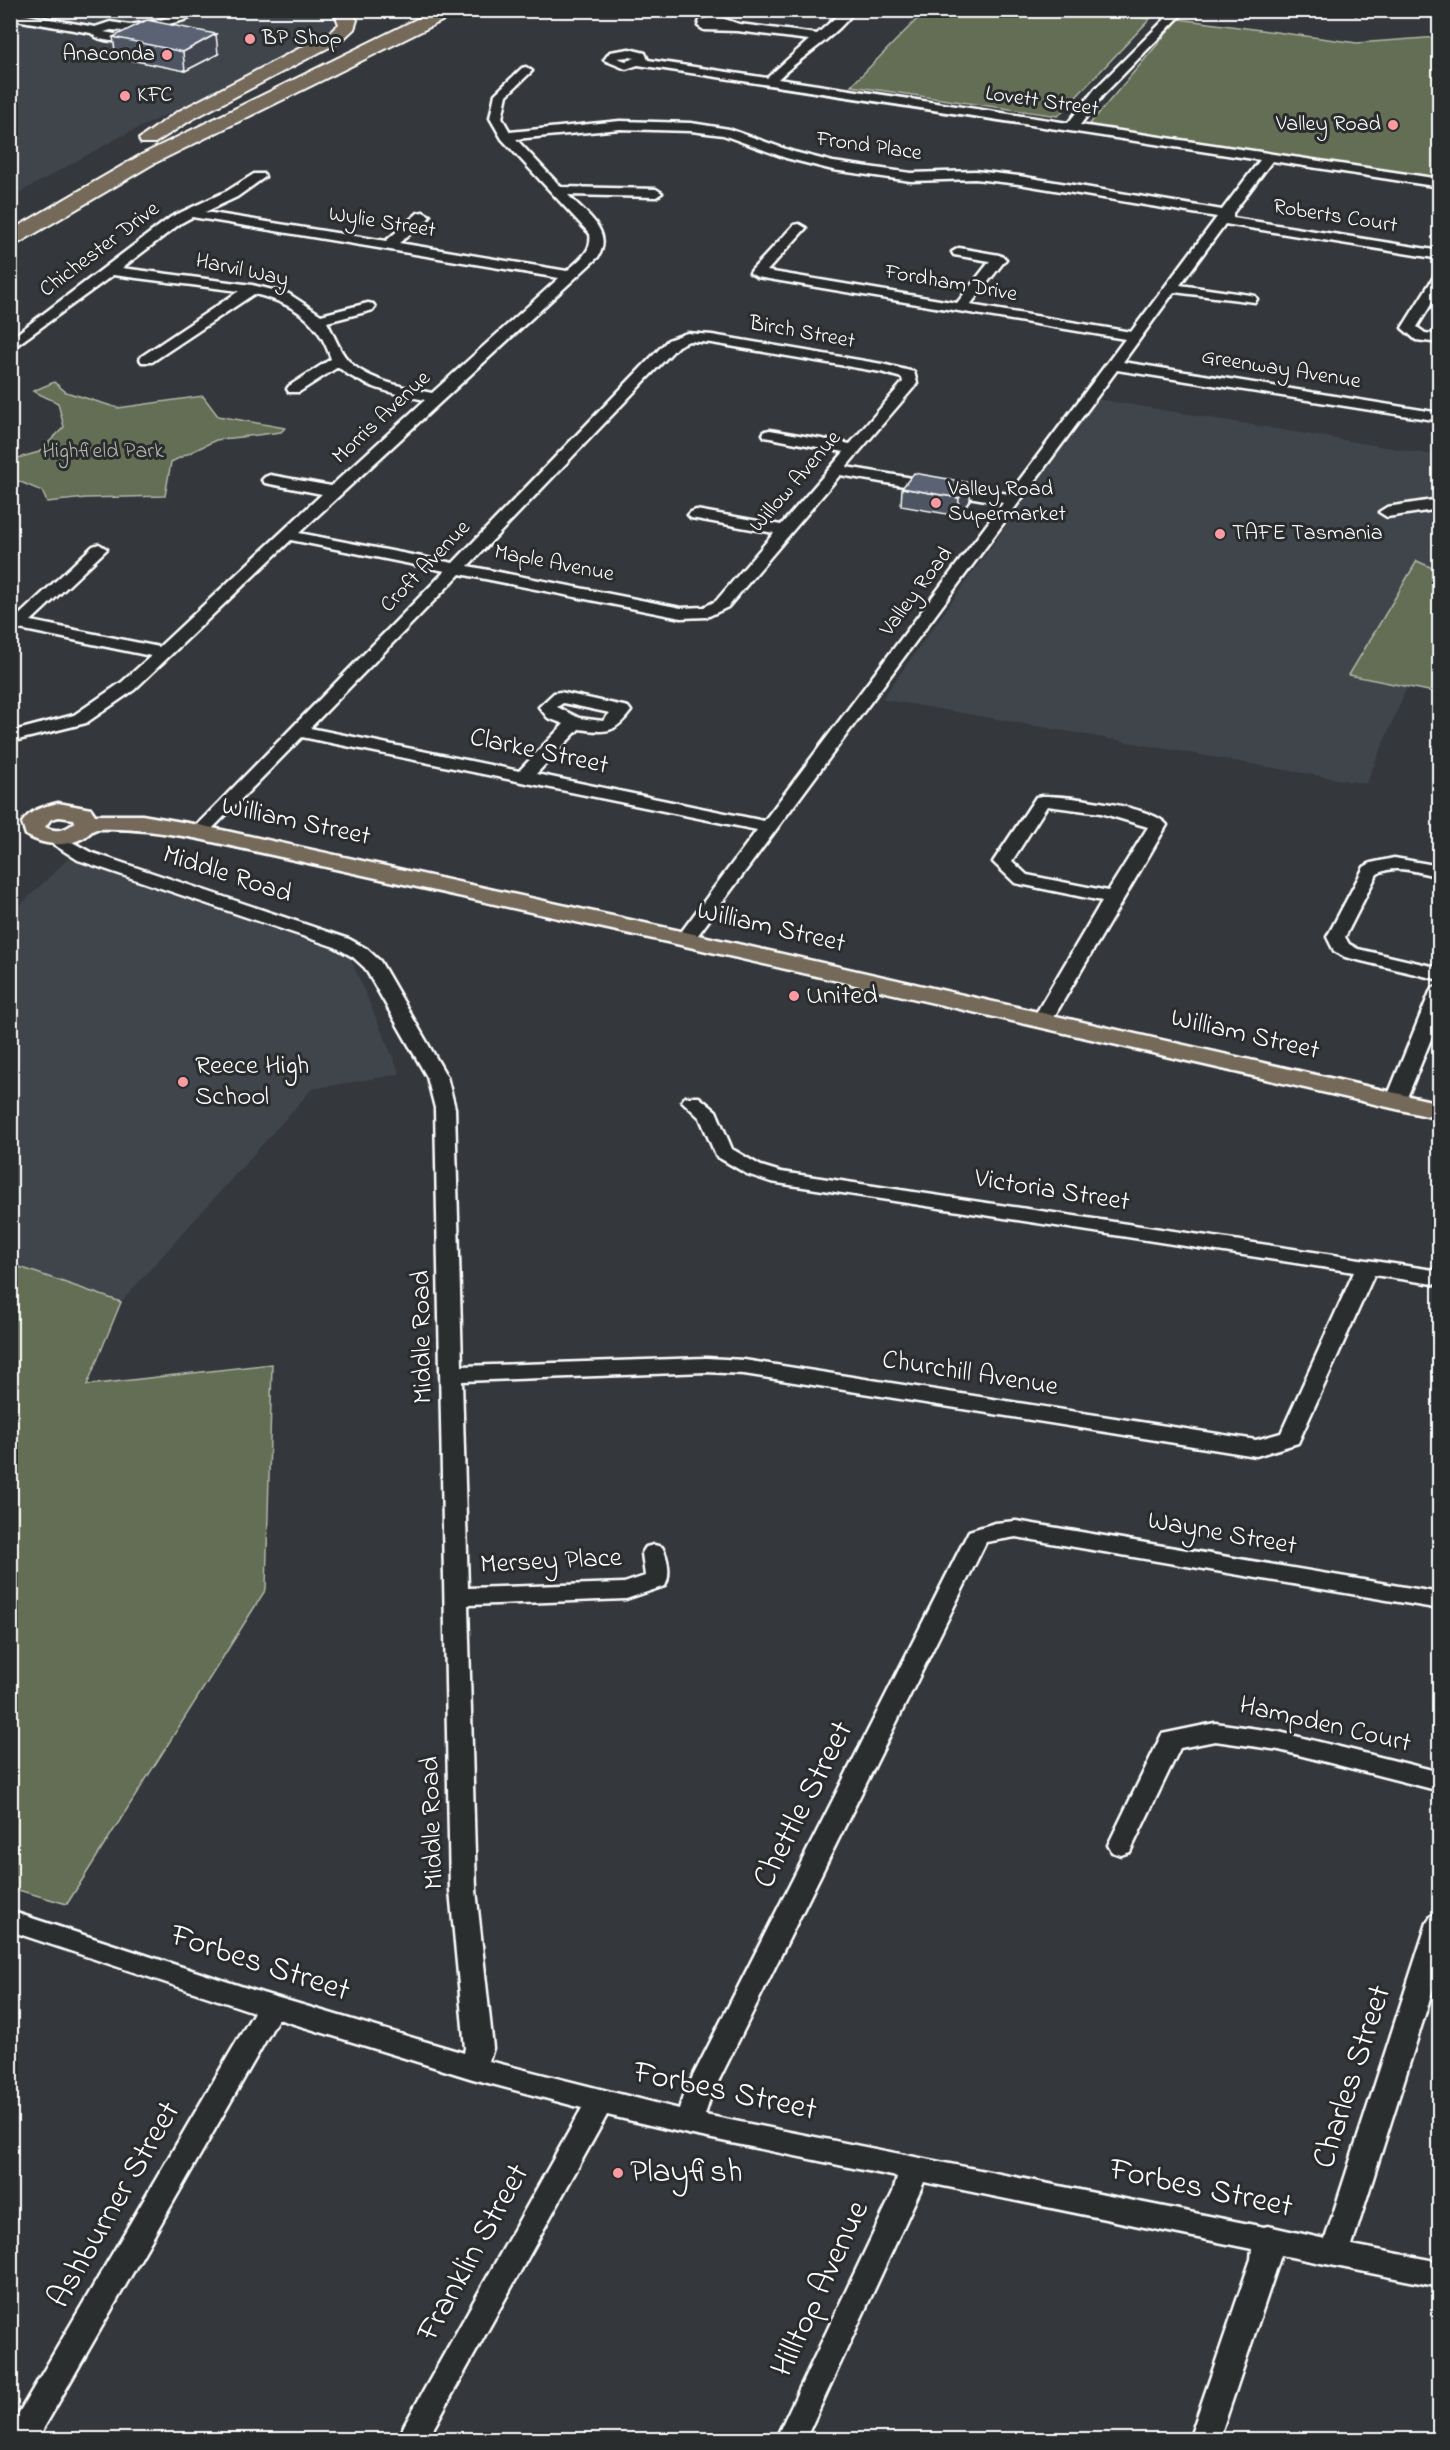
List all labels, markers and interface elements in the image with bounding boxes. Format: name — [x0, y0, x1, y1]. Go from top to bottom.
place label: BP Shop — [261, 23, 342, 55]
marker: BP Shop — [243, 32, 257, 46]
place label: Anaconda — [62, 39, 155, 71]
marker: Anaconda — [160, 48, 174, 62]
street label: Lovett Street — [983, 78, 1101, 126]
place label: KFC — [137, 80, 172, 112]
marker: KFC — [118, 89, 132, 103]
place label: Valley Road — [1275, 109, 1381, 142]
marker: Valley Road — [1386, 118, 1400, 132]
street label: Frond Place — [813, 124, 924, 170]
street label: Roberts Court — [1270, 191, 1400, 243]
street label: Chichester Drive — [33, 194, 167, 306]
street label: Wylie Street — [326, 199, 438, 248]
street label: Harvil Way — [192, 246, 291, 297]
street label: Fordham Drive — [881, 256, 1020, 311]
street label: Birch Street — [746, 308, 858, 358]
street label: Greenway Avenue — [1199, 342, 1363, 399]
street label: Morris Avenue — [325, 364, 439, 472]
street label: Willow Avenue — [742, 424, 850, 540]
park label: Highfield Park — [42, 436, 164, 469]
place label: Valley Road Supermarket — [947, 474, 1067, 531]
marker: Valley Road Supermarket — [929, 496, 943, 510]
street label: Croft Avenue — [373, 513, 479, 621]
place label: TAFE Tasmania — [1232, 518, 1383, 550]
marker: TAFE Tasmania — [1213, 527, 1227, 541]
street label: Maple Avenue — [491, 537, 617, 591]
street label: Valley Road — [872, 540, 962, 645]
street label: Clarke Street — [466, 718, 612, 786]
street label: William Street — [218, 787, 374, 857]
street label: Middle Road — [157, 836, 297, 914]
street label: William Street — [693, 892, 849, 964]
place label: United — [806, 977, 878, 1016]
marker: United — [787, 989, 801, 1003]
street label: William Street — [1167, 999, 1323, 1071]
place label: Reece High School — [195, 1047, 309, 1117]
marker: Reece High School — [176, 1075, 190, 1089]
street label: Victoria Street — [971, 1159, 1132, 1223]
street label: Middle Road — [402, 1270, 444, 1404]
street label: Churchill Avenue — [879, 1341, 1062, 1407]
street label: Wayne Street — [1144, 1502, 1300, 1566]
street label: Mersey Place — [479, 1539, 624, 1585]
street label: Hampden Court — [1235, 1686, 1415, 1764]
street label: Chettle Street — [741, 1713, 867, 1897]
street label: Middle Road — [411, 1756, 455, 1890]
street label: Forbes Street — [163, 1912, 356, 2016]
street label: Charles Street — [1301, 1979, 1405, 2175]
street label: Forbes Street — [628, 2049, 821, 2135]
street label: Ashburner Street — [36, 2093, 194, 2317]
street label: Forbes Street — [1104, 2146, 1297, 2232]
place label: Playfish — [630, 2149, 743, 2197]
street label: Franklin Street — [405, 2155, 543, 2352]
marker: Playfish — [611, 2166, 625, 2180]
street label: Hilltop Avenue — [759, 2193, 883, 2385]

